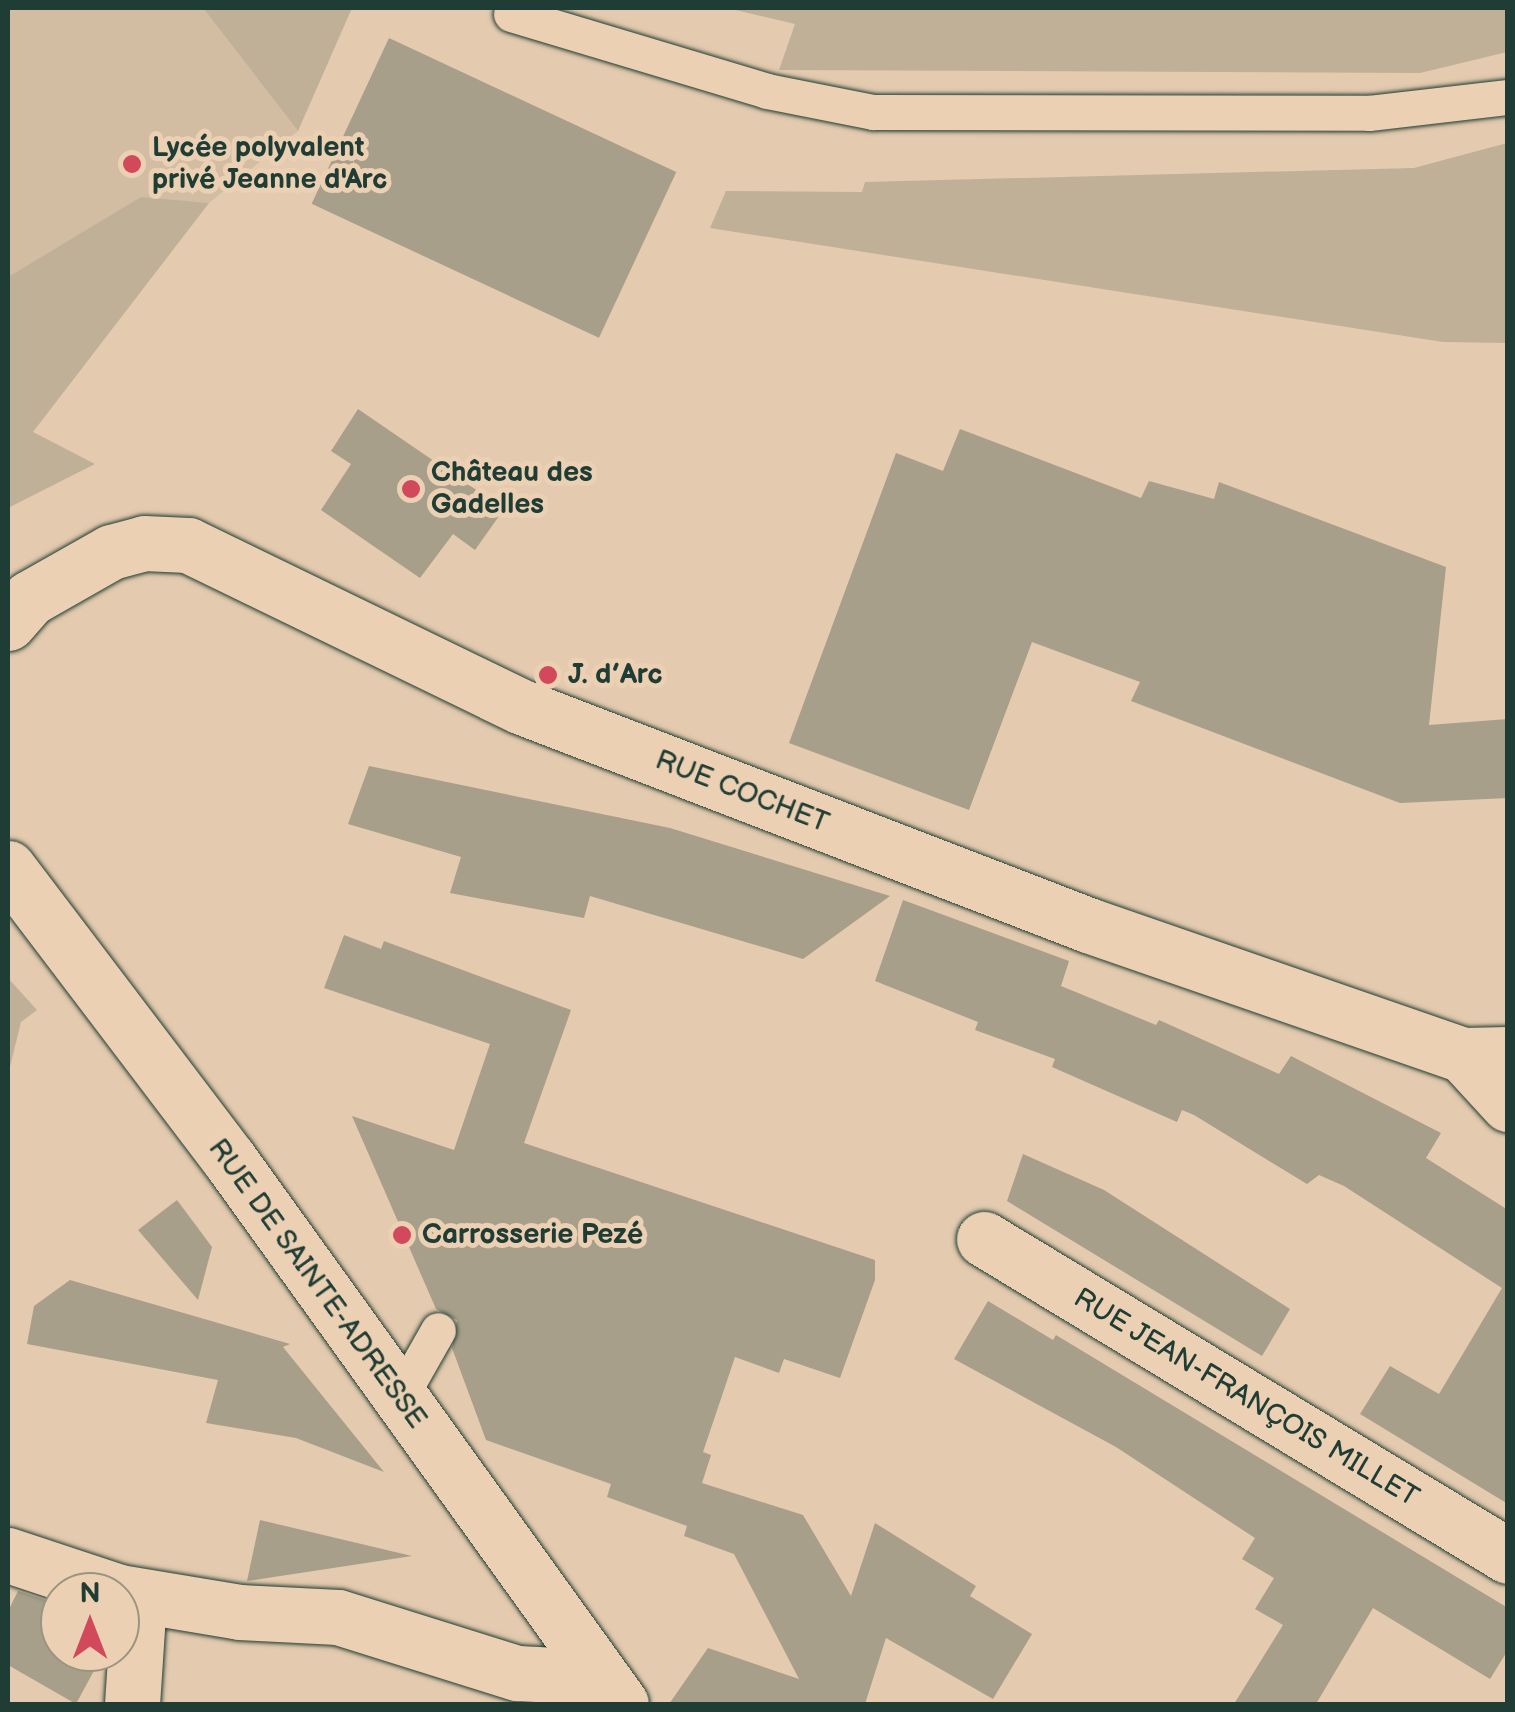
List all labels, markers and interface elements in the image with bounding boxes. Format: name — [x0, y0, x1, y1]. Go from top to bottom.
place label: Lycée polyvalent privé Jeanne d'Arc — [152, 131, 387, 197]
marker: Lycée polyvalent privé Jeanne d'Arc — [121, 153, 143, 175]
place label: Château des Gadelles — [431, 456, 593, 522]
marker: Château des Gadelles — [400, 478, 422, 500]
place label: J. d’Arc — [568, 658, 663, 692]
marker: J. d’Arc — [537, 664, 559, 686]
street label: RUE COCHET — [651, 744, 833, 840]
street label: RUE DE SAINTE-ADRESSE — [201, 1133, 433, 1435]
place label: Carrosserie Pezé — [422, 1218, 643, 1252]
marker: Carrosserie Pezé — [391, 1224, 413, 1246]
street label: RUE JEAN-FRANÇOIS MILLET — [1067, 1281, 1425, 1515]
north arrow — [40, 1572, 140, 1672]
text: N — [79, 1577, 101, 1610]

